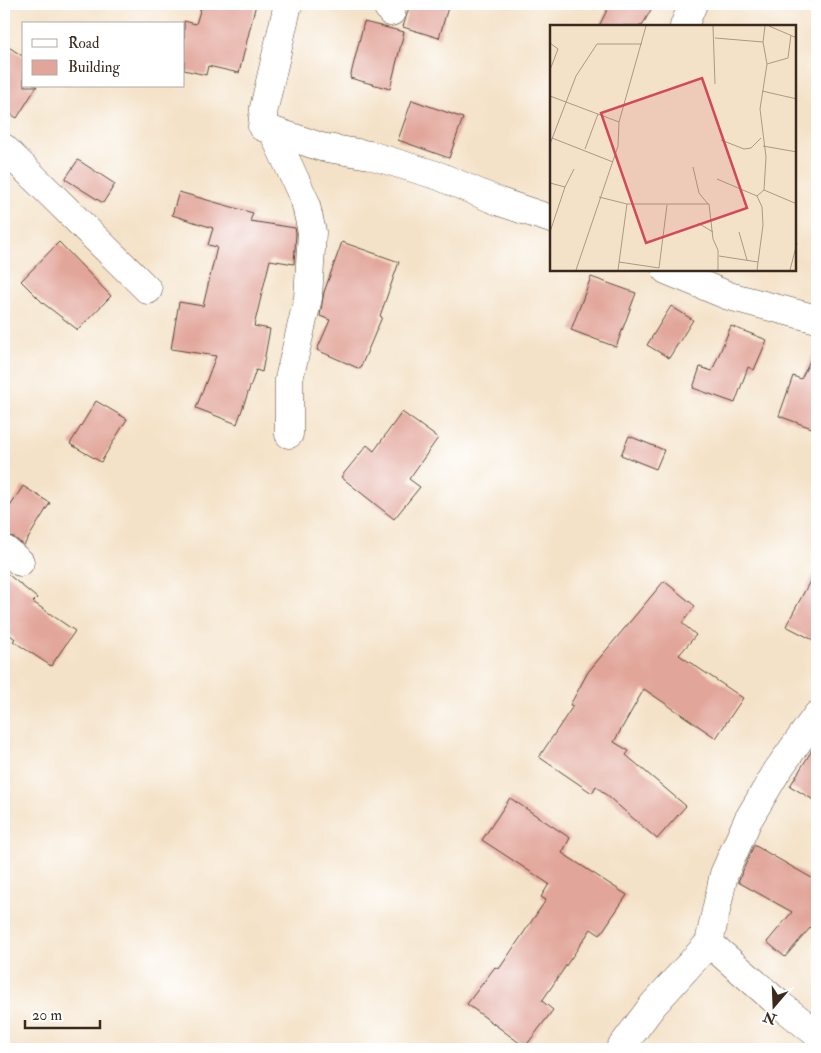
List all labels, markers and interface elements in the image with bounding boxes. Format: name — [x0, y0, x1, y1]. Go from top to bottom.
legend — [22, 22, 185, 88]
inset map — [550, 25, 796, 271]
text: Road — [68, 34, 100, 53]
text: Building — [68, 58, 120, 77]
north arrow — [748, 980, 798, 1030]
scale bar — [25, 998, 100, 1030]
text: 20 m — [32, 1006, 62, 1025]
text: N — [761, 1008, 780, 1028]

